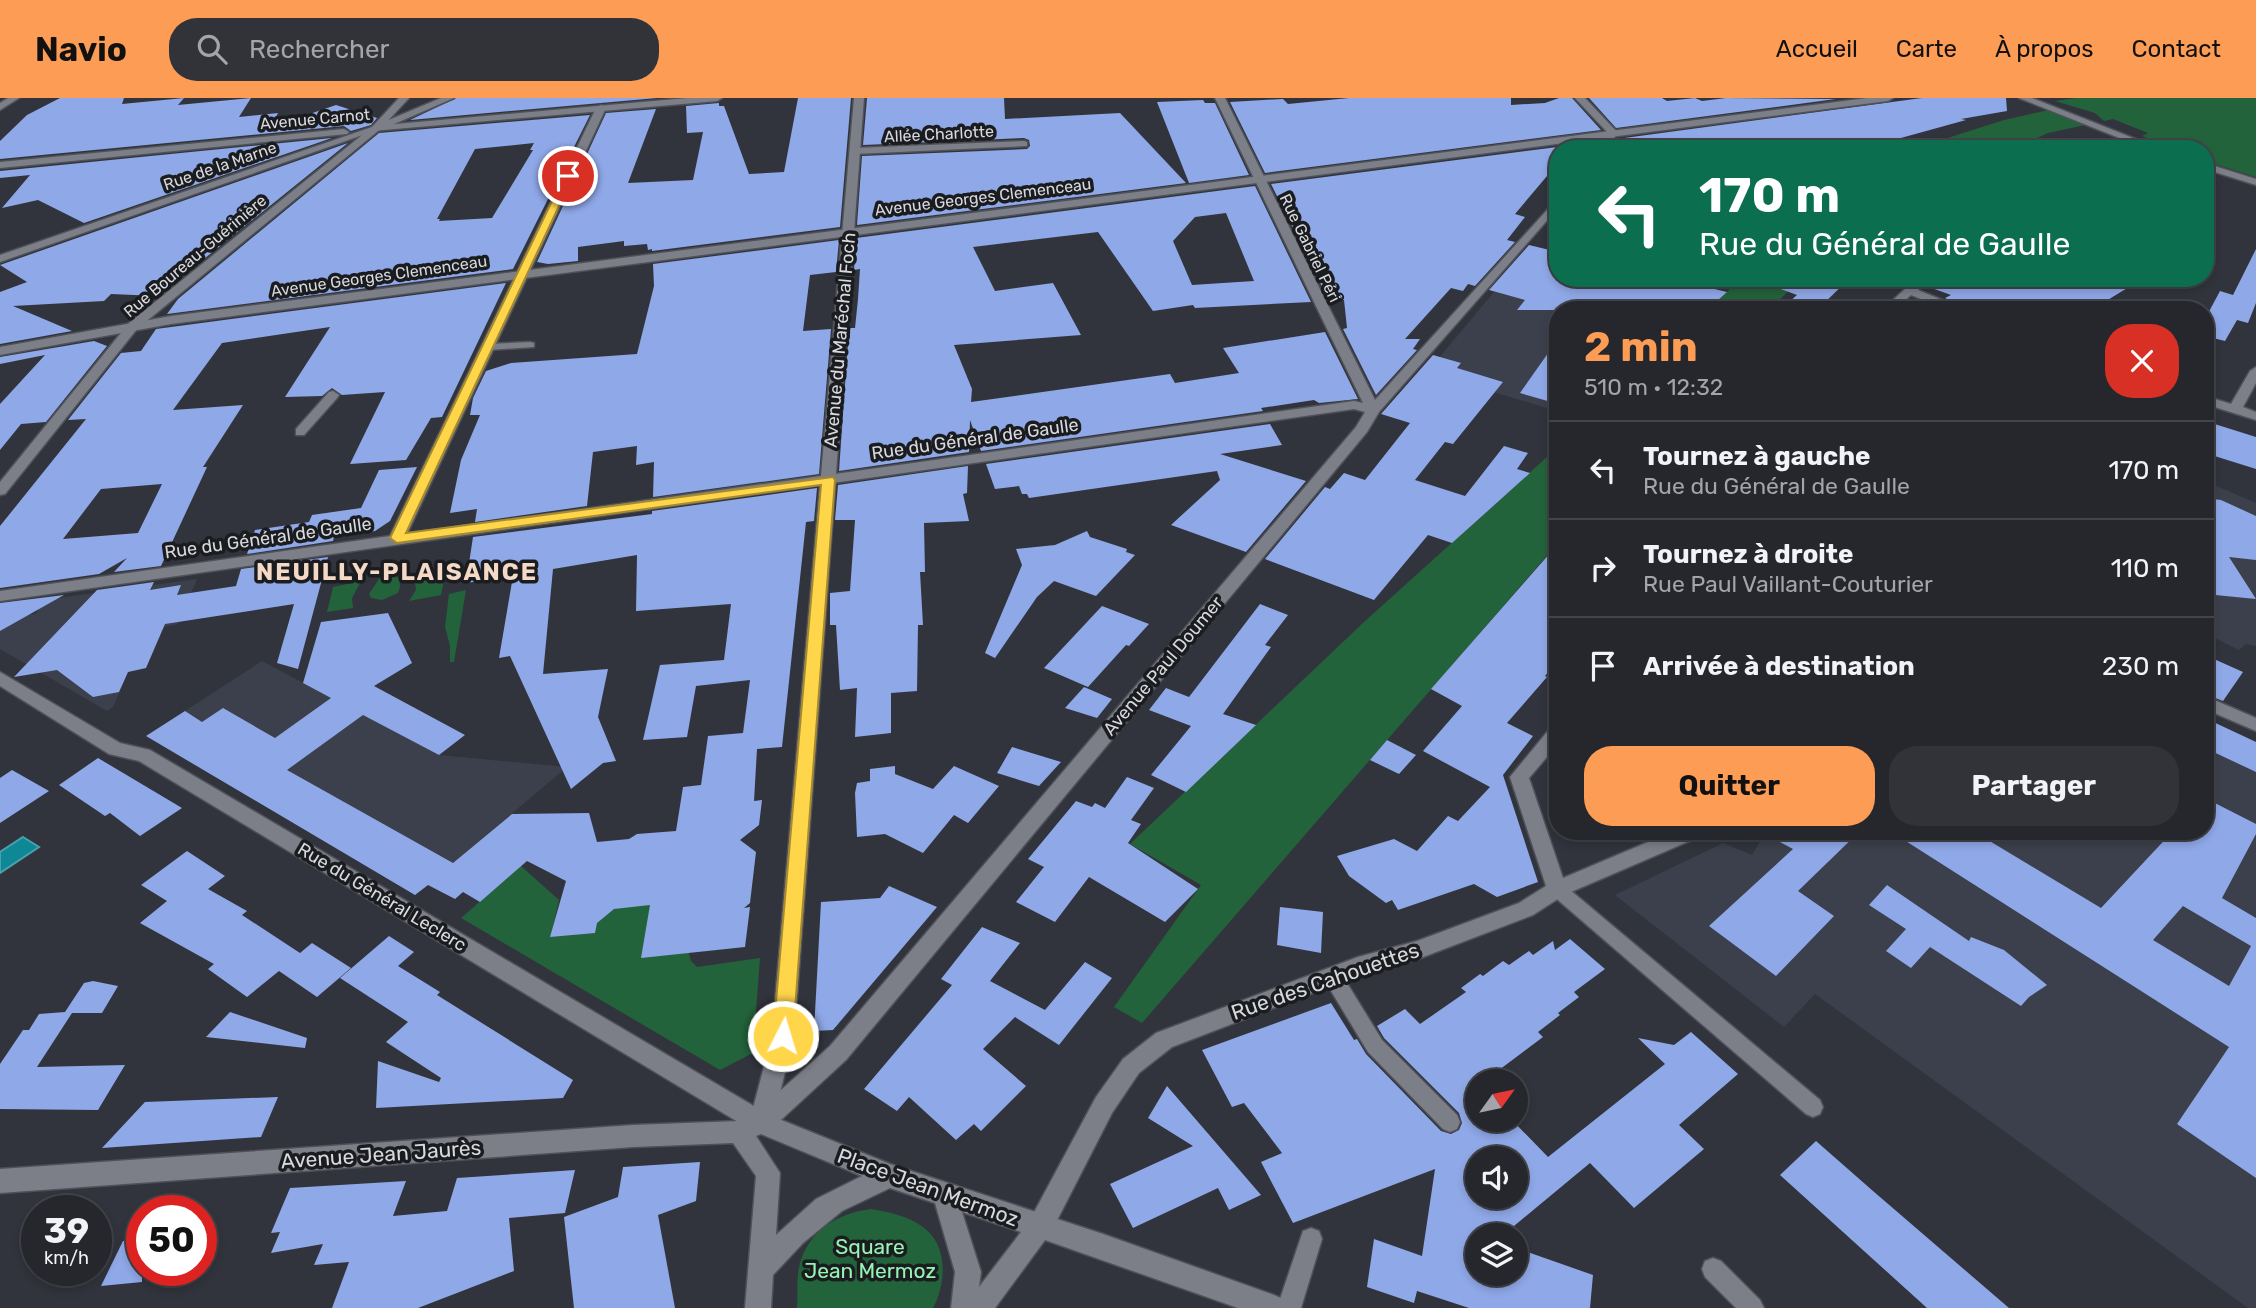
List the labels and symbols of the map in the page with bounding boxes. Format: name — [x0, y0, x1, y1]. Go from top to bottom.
street label: Avenue Carnot — [259, 105, 371, 133]
street label: Allée Charlotte — [884, 122, 995, 146]
street label: Rue de la Marne — [161, 138, 279, 194]
pin — [538, 146, 598, 206]
street label: Avenue Georges Clemenceau — [874, 174, 1092, 220]
street label: Rue Boureau-Guérinière — [120, 191, 270, 321]
street label: Rue Gabriel Péri — [1276, 191, 1344, 305]
street label: Avenue du Maréchal Foch — [820, 232, 860, 448]
street label: Avenue Georges Clemenceau — [270, 251, 488, 301]
street label: Rue du Général de Gaulle — [870, 414, 1080, 464]
street label: Rue du Général de Gaulle — [163, 513, 373, 563]
district label: NEUILLY-PLAISANCE — [256, 558, 538, 586]
street label: Avenue Paul Doumer — [1098, 592, 1228, 740]
street label: Rue du Général Leclerc — [294, 838, 470, 956]
street label: Rue des Cahouettes — [1228, 937, 1422, 1025]
position arrow — [746, 999, 820, 1073]
north arrow — [1465, 1069, 1528, 1132]
street label: Avenue Jean Jaurès — [280, 1135, 482, 1173]
street label: Place Jean Mermoz — [834, 1143, 1022, 1231]
speed limit sign: 50 — [126, 1195, 217, 1286]
park label: Square Jean Mermoz — [804, 1234, 936, 1283]

